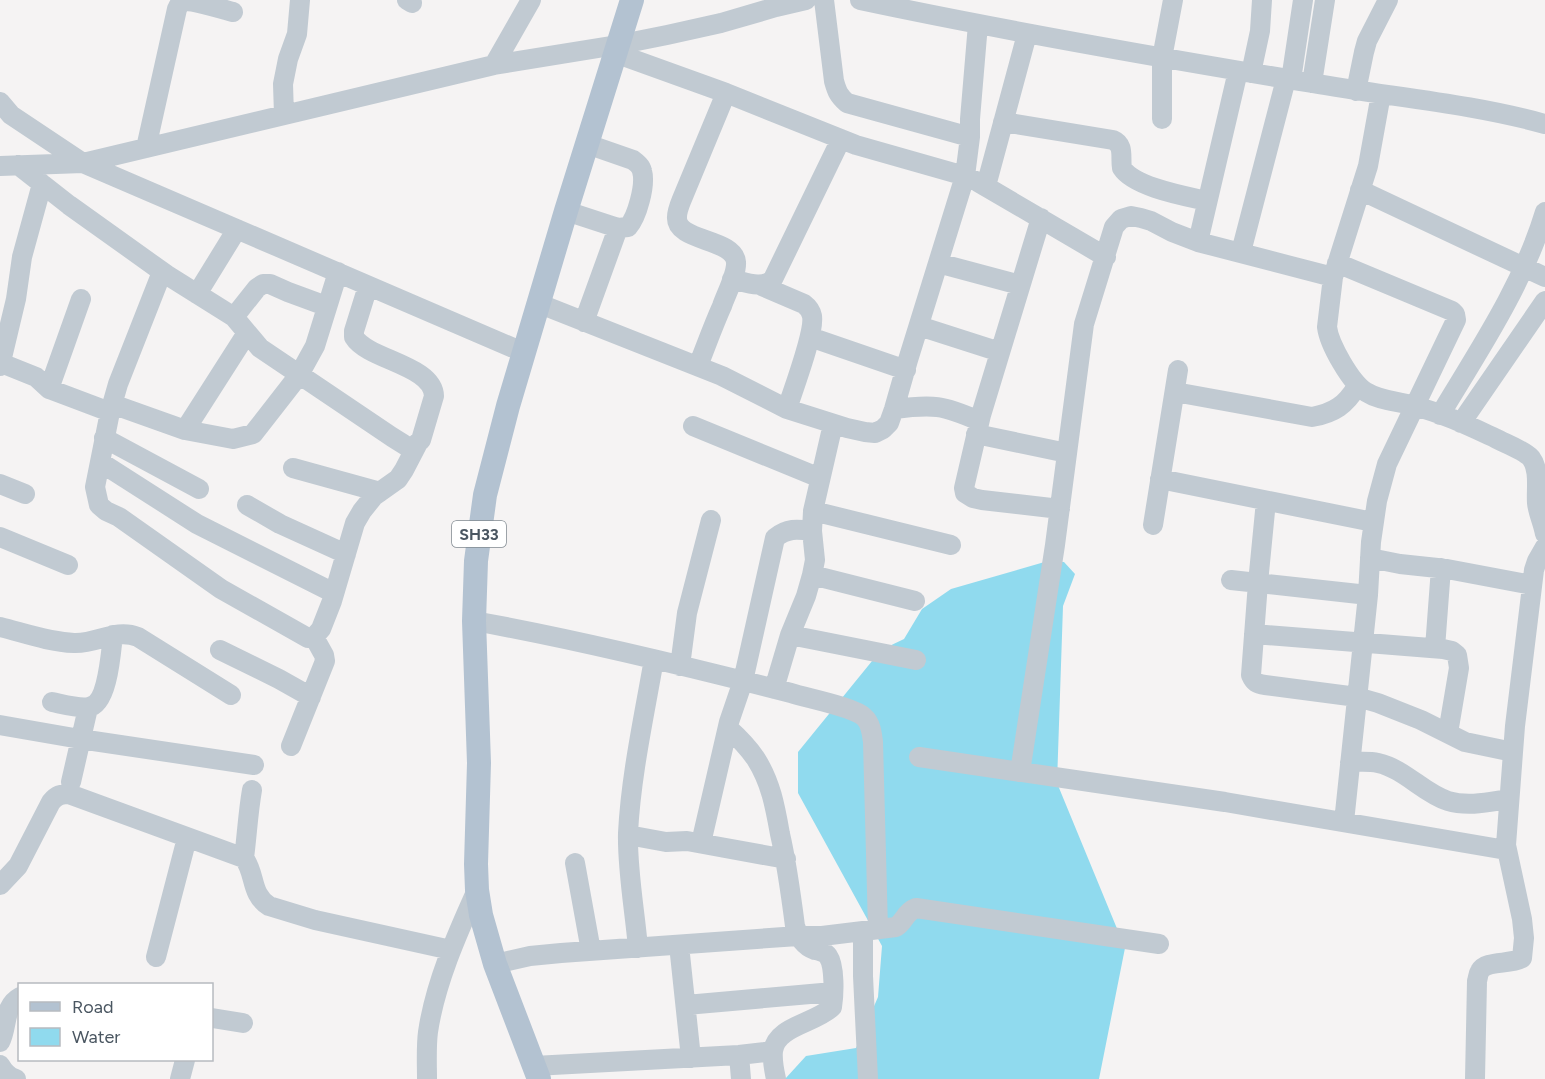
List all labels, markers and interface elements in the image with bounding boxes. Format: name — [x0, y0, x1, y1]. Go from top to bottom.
road number: SH33 — [452, 521, 506, 547]
legend — [18, 983, 213, 1061]
text: Road — [72, 996, 113, 1018]
text: Water — [72, 1026, 120, 1048]

